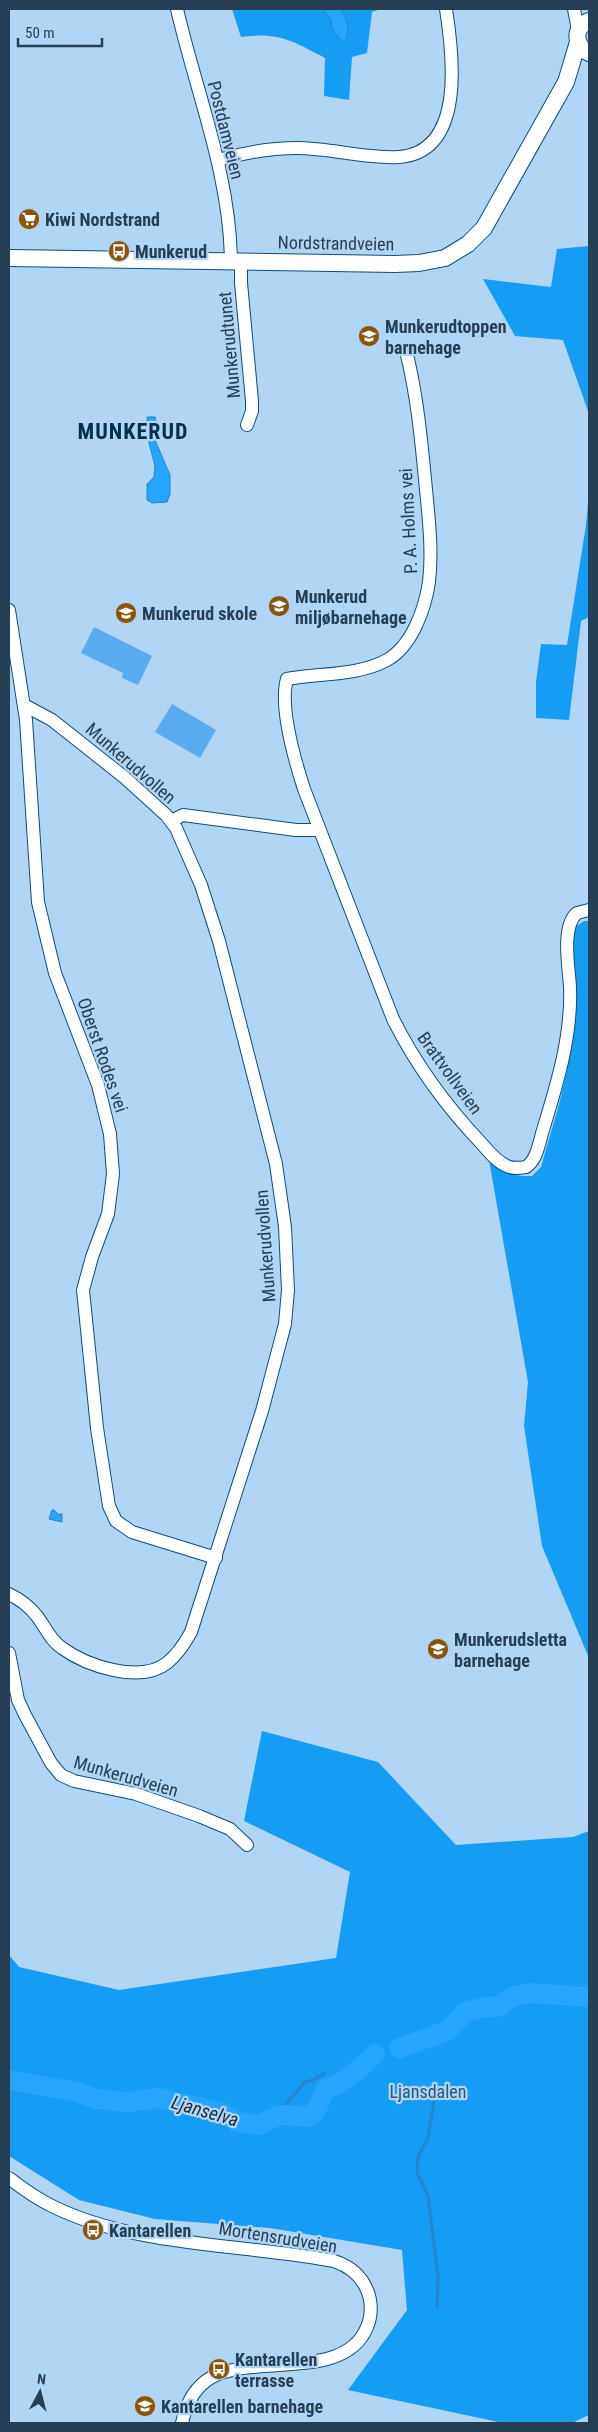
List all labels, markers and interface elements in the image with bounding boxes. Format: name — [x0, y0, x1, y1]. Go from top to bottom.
scale bar — [18, 15, 101, 47]
text: 50 m — [25, 24, 55, 42]
street label: Postdamveien — [204, 79, 248, 181]
supermarket icon: Kiwi Nordstrand — [17, 207, 41, 231]
place label: Kiwi Nordstrand — [45, 209, 160, 230]
street label: Nordstrandveien — [277, 231, 395, 255]
bus stop icon: Munkerud — [107, 239, 131, 263]
place label: Munkerud — [135, 241, 207, 262]
street label: Munkerudtunet — [214, 291, 244, 399]
place label: Munkerudtoppen barnehage — [385, 316, 507, 358]
school or university icon: Munkerudtoppen barnehage — [357, 324, 381, 348]
district label: MUNKERUD — [78, 419, 188, 444]
street label: P. A. Holms vei — [395, 468, 421, 574]
place label: Munkerud miljøbarnehage — [295, 586, 407, 628]
school or university icon: Munkerud miljøbarnehage — [267, 594, 291, 618]
school or university icon: Munkerud skole — [114, 601, 138, 625]
place label: Munkerud skole — [142, 603, 258, 624]
street label: Munkerudvollen — [82, 718, 180, 808]
street label: Oberst Rodes vei — [74, 995, 132, 1115]
street label: Brattvollveien — [413, 1028, 487, 1118]
street label: Munkerudvollen — [251, 1189, 279, 1303]
place label: Munkerudsletta barnehage — [454, 1629, 567, 1671]
school or university icon: Munkerudsletta barnehage — [426, 1637, 450, 1661]
street label: Munkerudveien — [71, 1751, 181, 1801]
park label: Ljansdalen — [390, 2081, 466, 2102]
water label: Ljanselva — [169, 2091, 241, 2131]
street label: Mortensrudveien — [217, 2217, 339, 2257]
bus stop icon: Kantarellen — [81, 2218, 105, 2242]
place label: Kantarellen — [109, 2220, 191, 2241]
place label: Kantarellen terrasse — [235, 2349, 317, 2391]
bus stop icon: Kantarellen terrasse — [207, 2357, 231, 2381]
north arrow — [15, 2367, 65, 2417]
text: N — [36, 2371, 47, 2388]
school or university icon: Kantarellen barnehage — [133, 2394, 157, 2418]
place label: Kantarellen barnehage — [161, 2396, 324, 2417]

